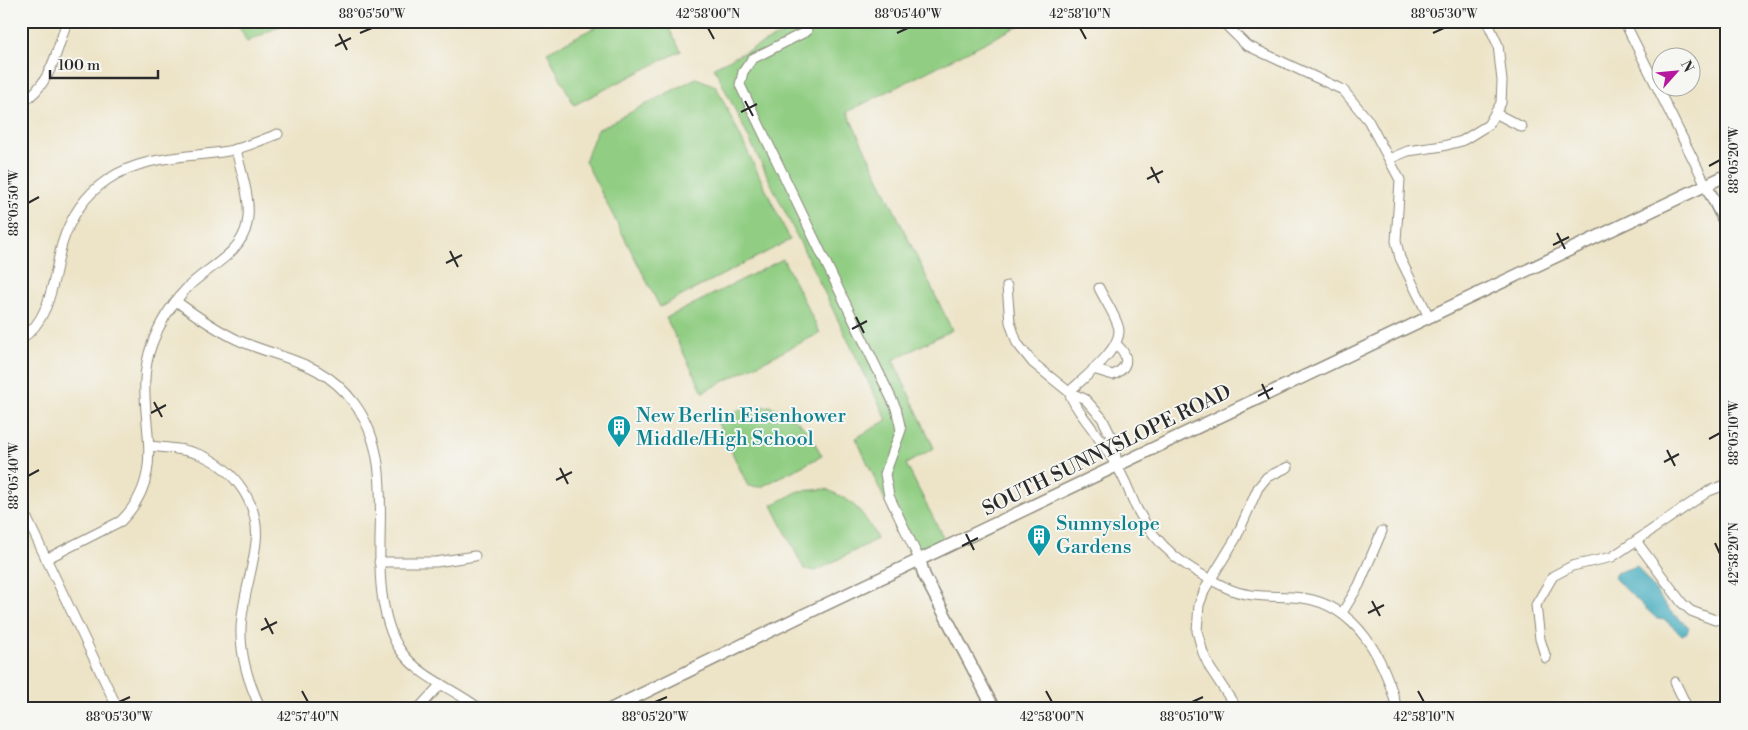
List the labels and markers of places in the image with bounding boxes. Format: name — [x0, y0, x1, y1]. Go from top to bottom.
place label: New Berlin Eisenhower Middle/High School — [636, 404, 846, 452]
building icon: New Berlin Eisenhower Middle/High School — [606, 414, 632, 448]
place label: Sunnyslope Gardens — [1056, 512, 1160, 560]
building icon: Sunnyslope Gardens — [1026, 523, 1052, 557]

